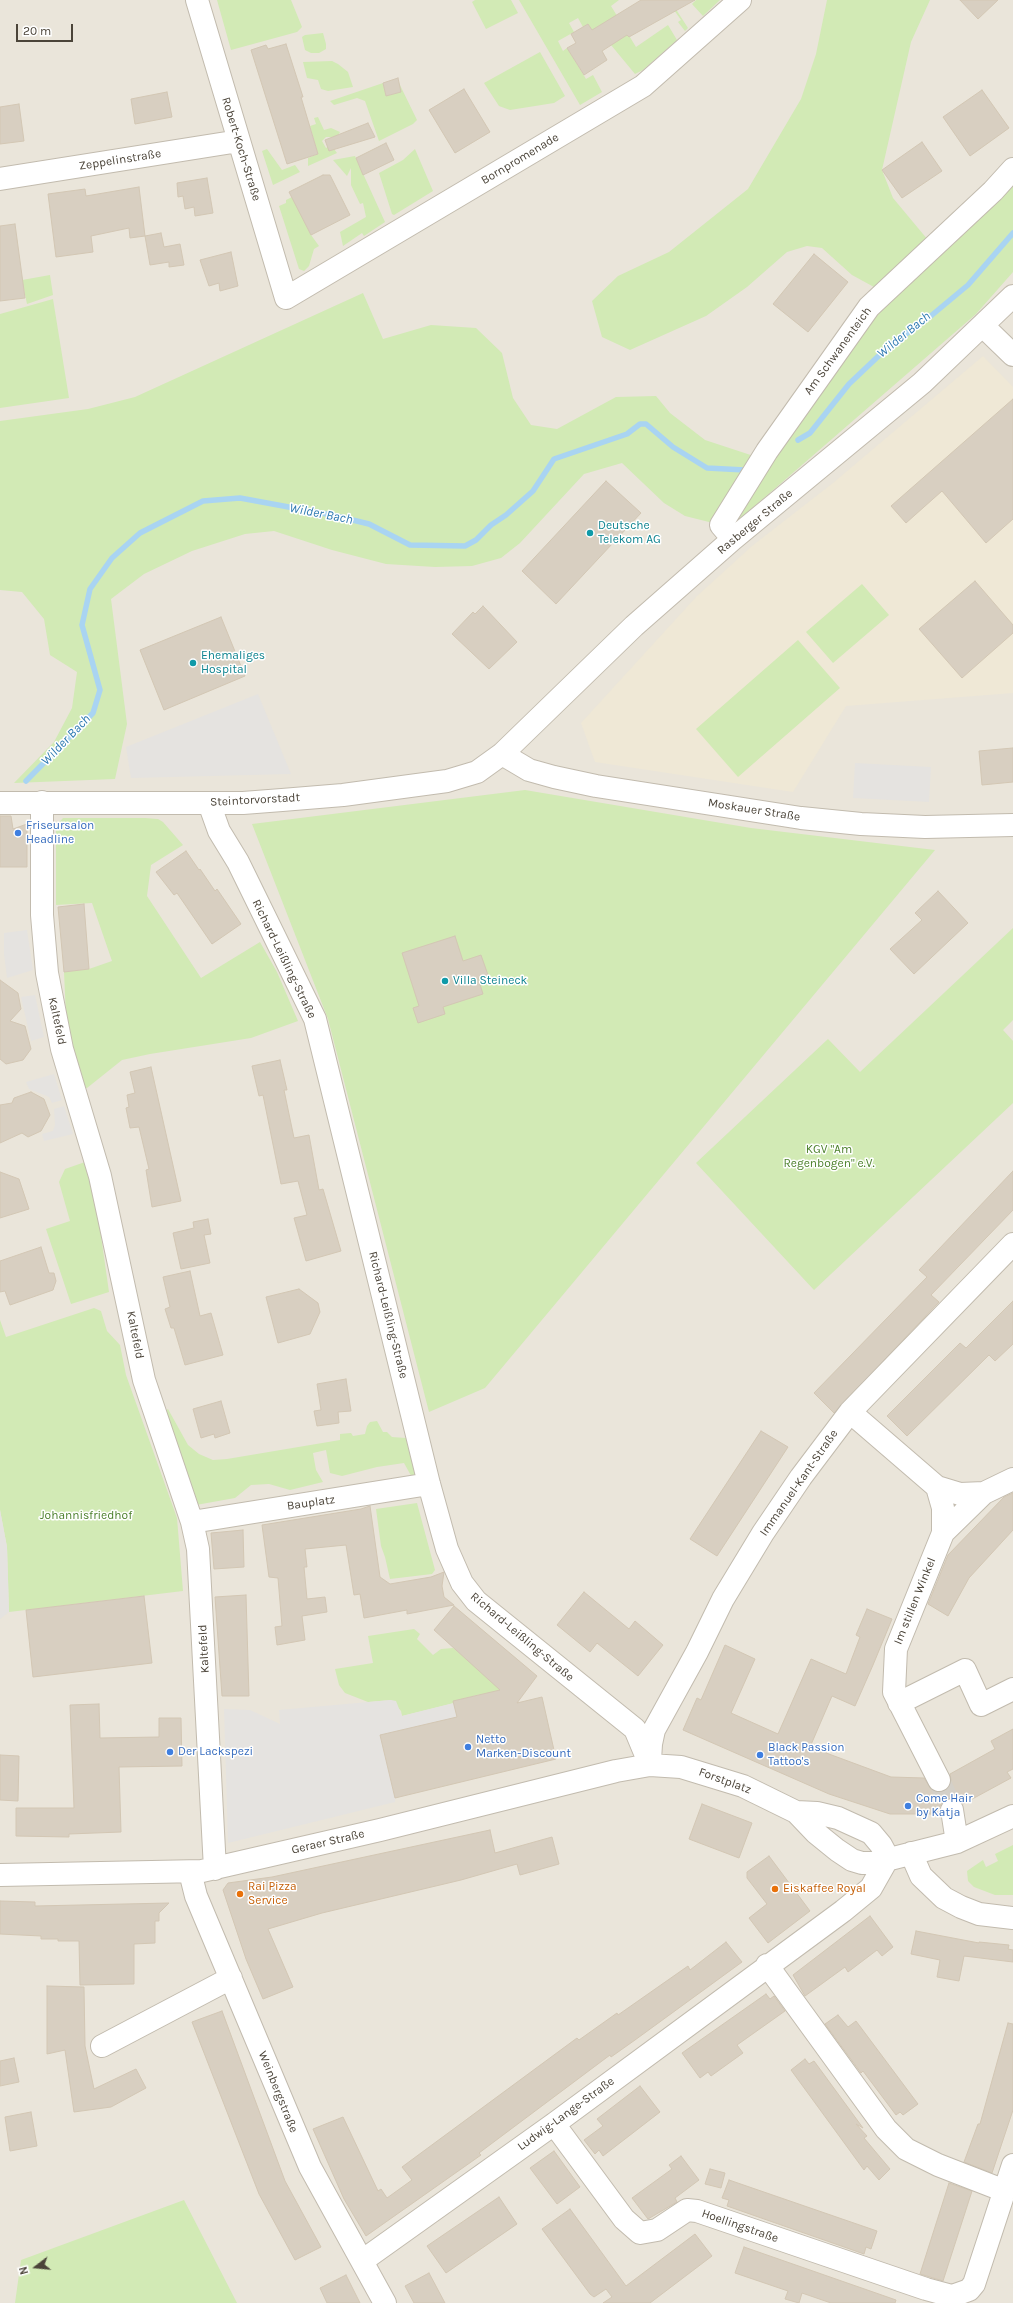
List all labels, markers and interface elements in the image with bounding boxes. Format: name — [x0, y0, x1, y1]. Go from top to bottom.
scale bar — [18, 16, 75, 42]
text: 20 m — [23, 24, 51, 38]
street label: Robert-Koch-Straße — [218, 95, 264, 203]
street label: Bornpromenade — [479, 130, 561, 188]
street label: Zeppelinstraße — [78, 146, 162, 174]
street label: Am Schwanenteich — [801, 304, 875, 398]
water label: Wilder Bach — [874, 309, 934, 361]
street label: Rasberger Straße — [714, 486, 796, 558]
water label: Wilder Bach — [288, 500, 354, 528]
place label: Deutsche Telekom AG — [598, 519, 661, 547]
marker: Deutsche Telekom AG — [585, 528, 595, 538]
place label: Ehemaliges Hospital — [201, 649, 265, 677]
marker: Ehemaliges Hospital — [188, 658, 198, 668]
water label: Wilder Bach — [38, 711, 94, 769]
street label: Steintorvorstadt — [210, 790, 300, 810]
street label: Moskauer Straße — [707, 796, 801, 824]
place label: Friseursalon Headline — [26, 819, 94, 847]
marker: Friseursalon Headline — [13, 828, 23, 838]
street label: Richard-Leißling-Straße — [249, 897, 319, 1021]
place label: Villa Steineck — [453, 974, 527, 988]
marker: Villa Steineck — [440, 976, 450, 986]
street label: Kaltefeld — [45, 996, 69, 1046]
park label: KGV "Am Regenbogen" e.V. — [783, 1143, 875, 1171]
street label: Richard-Leißling-Straße — [365, 1250, 411, 1380]
street label: Kaltefeld — [123, 1310, 147, 1360]
street label: Immanuel-Kant-Straße — [757, 1427, 841, 1539]
street label: Bauplatz — [286, 1492, 336, 1514]
park label: Johannisfriedhof — [40, 1509, 132, 1523]
street label: Im stillen Winkel — [891, 1555, 939, 1647]
street label: Richard-Leißling-Straße — [467, 1589, 577, 1685]
street label: Kaltefeld — [196, 1624, 212, 1674]
place label: Netto Marken-Discount — [476, 1733, 571, 1761]
place label: Black Passion Tattoo's — [768, 1741, 844, 1769]
marker: Netto Marken-Discount — [463, 1742, 473, 1752]
place label: Der Lackspezi — [178, 1745, 253, 1759]
marker: Der Lackspezi — [165, 1747, 175, 1757]
marker: Black Passion Tattoo's — [755, 1750, 765, 1760]
street label: Forstplatz — [697, 1765, 753, 1797]
place label: Come Hair by Katja — [916, 1792, 973, 1820]
marker: Come Hair by Katja — [903, 1801, 913, 1811]
street label: Geraer Straße — [290, 1827, 366, 1857]
place label: Rai Pizza Service — [248, 1880, 297, 1908]
place label: Eiskaffee Royal — [783, 1882, 866, 1896]
marker: Eiskaffee Royal — [770, 1884, 780, 1894]
marker: Rai Pizza Service — [235, 1889, 245, 1899]
street label: Weinbergstraße — [255, 2049, 301, 2135]
street label: Ludwig-Lange-Straße — [515, 2074, 617, 2154]
street label: Hoellingstraße — [700, 2206, 780, 2246]
north arrow — [16, 2247, 56, 2287]
text: N — [17, 2265, 31, 2276]

